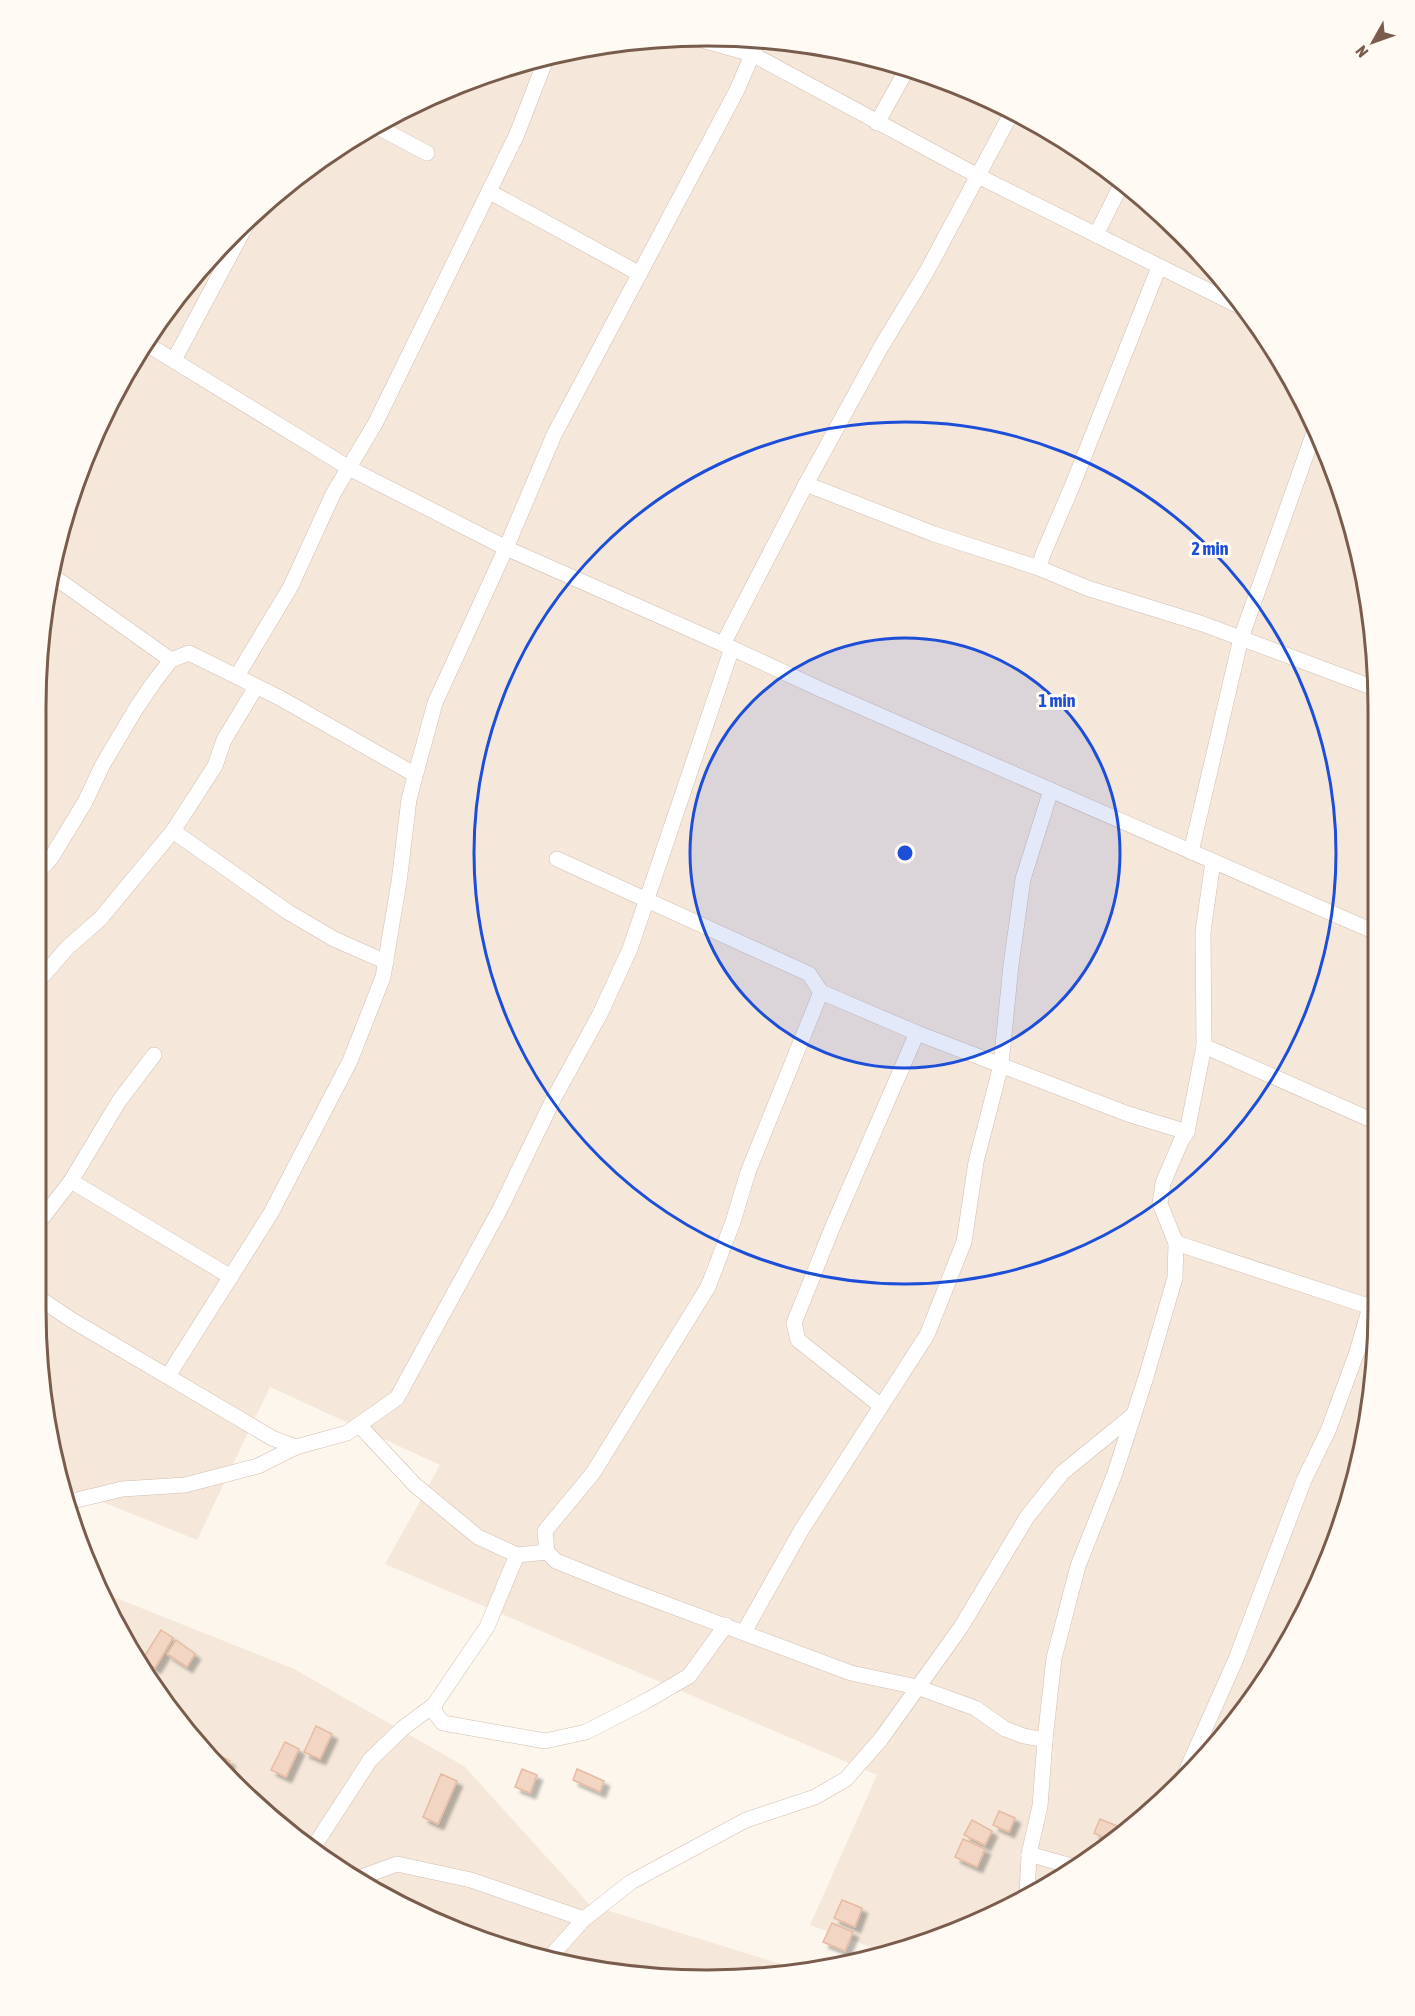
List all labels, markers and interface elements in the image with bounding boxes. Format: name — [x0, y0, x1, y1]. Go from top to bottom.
north arrow — [1343, 12, 1403, 72]
text: N — [1352, 42, 1371, 61]
text: 2 min — [1192, 538, 1229, 559]
text: 1 min — [1039, 690, 1076, 711]
centre of rings — [895, 843, 915, 863]

